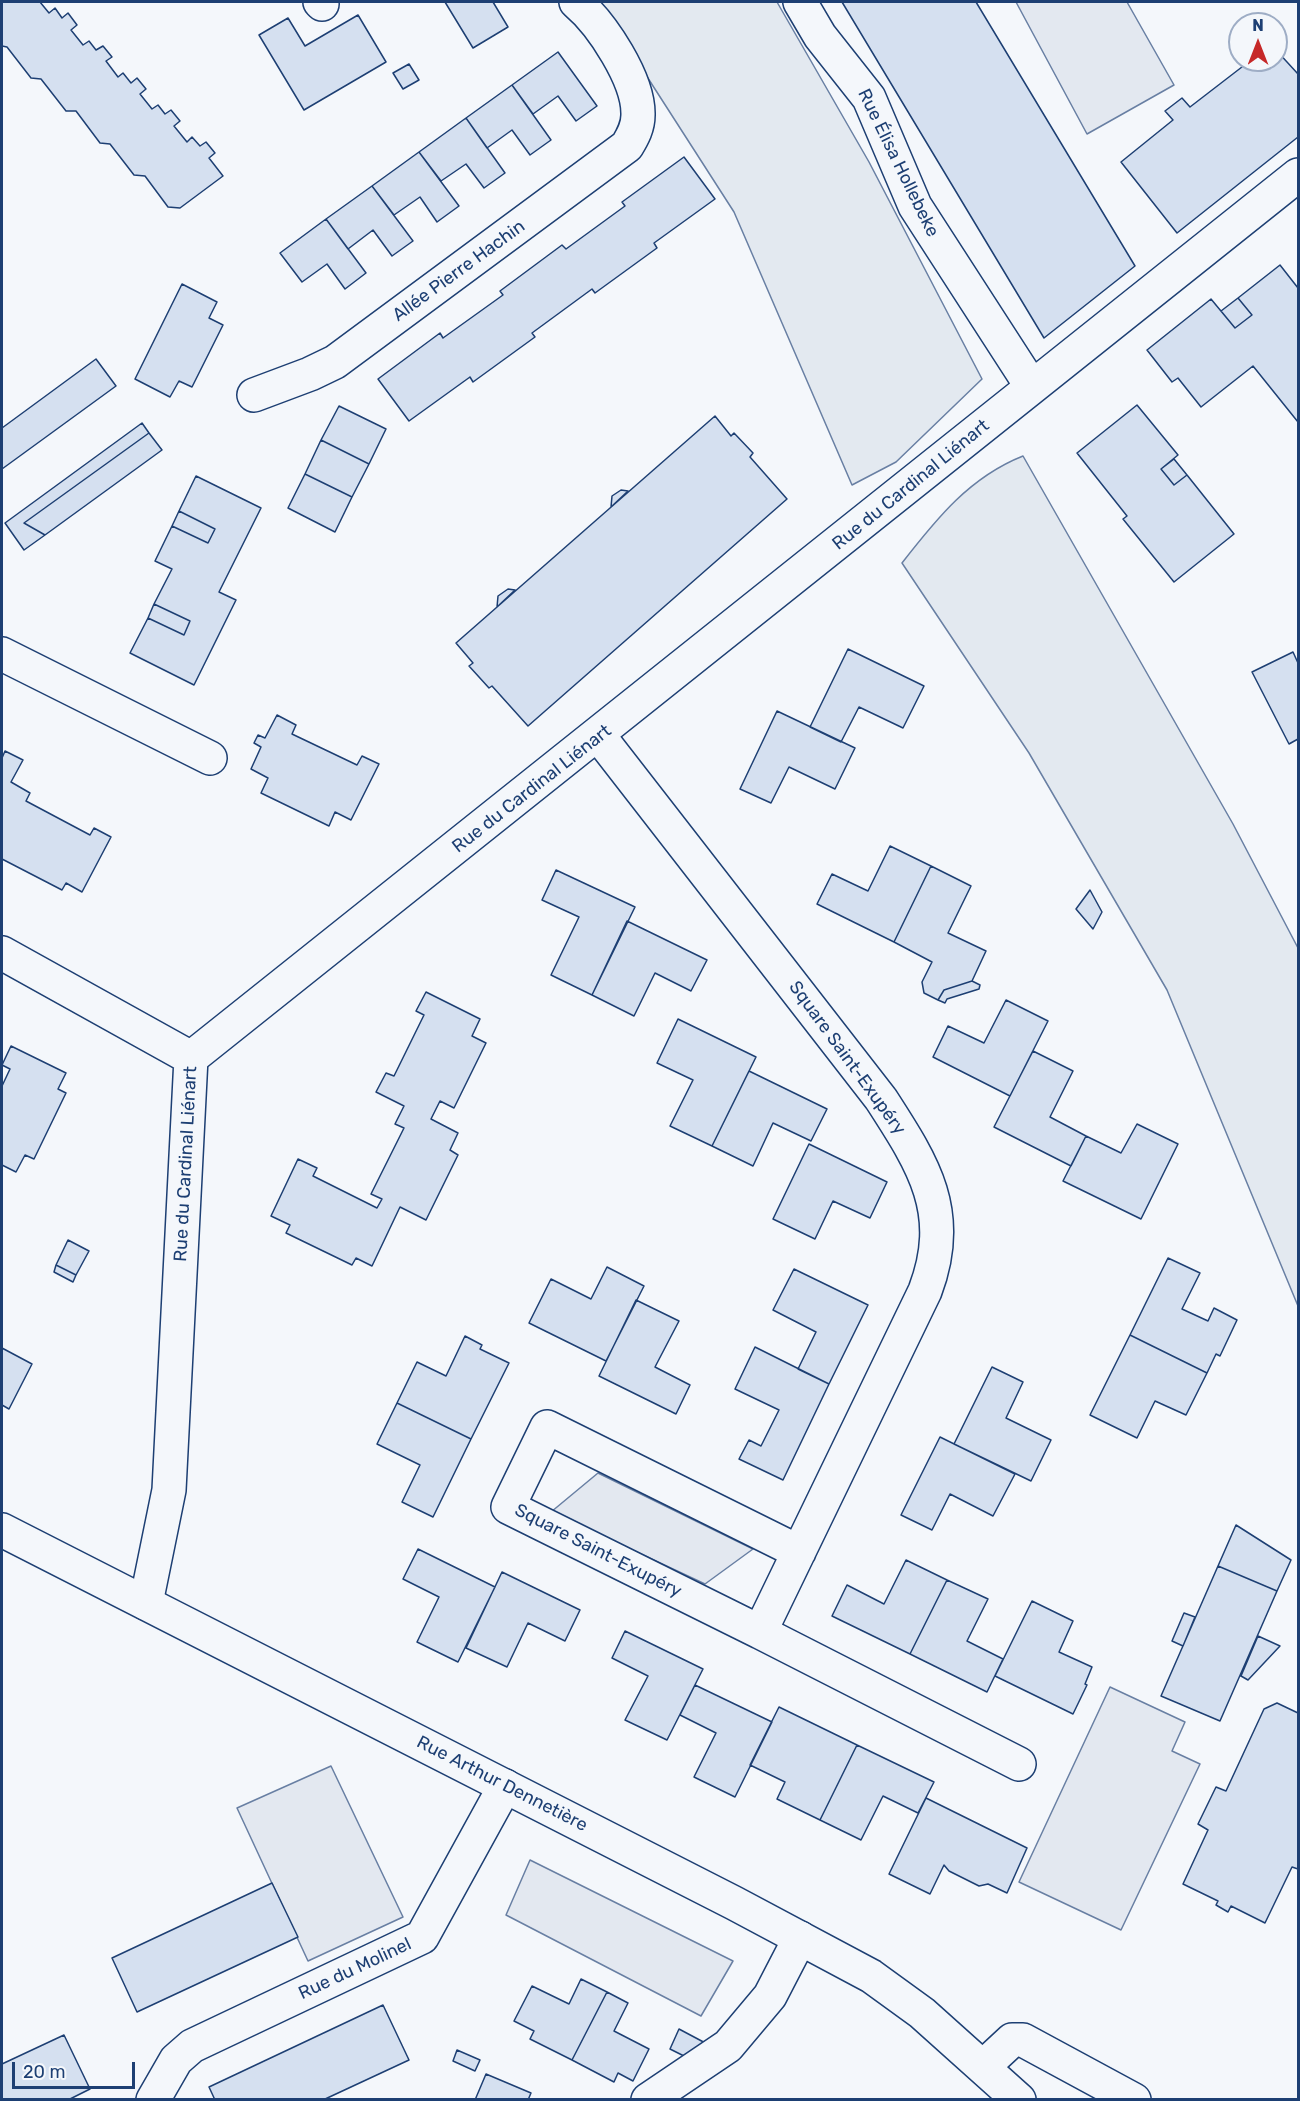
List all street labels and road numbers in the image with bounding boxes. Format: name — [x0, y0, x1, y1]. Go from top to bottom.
street label: Rue Élisa Hollebeke — [853, 85, 943, 241]
street label: Allée Pierre Hachin — [389, 216, 529, 326]
street label: Rue du Cardinal Liénart — [828, 415, 994, 555]
street label: Rue du Cardinal Liénart — [448, 720, 616, 858]
street label: Square Saint-Exupéry — [784, 977, 910, 1139]
street label: Rue du Cardinal Liénart — [170, 1066, 202, 1262]
street label: Square Saint-Exupéry — [511, 1499, 685, 1603]
street label: Rue Arthur Dennetière — [413, 1732, 591, 1836]
street label: Rue du Molinel — [295, 1933, 415, 2005]

